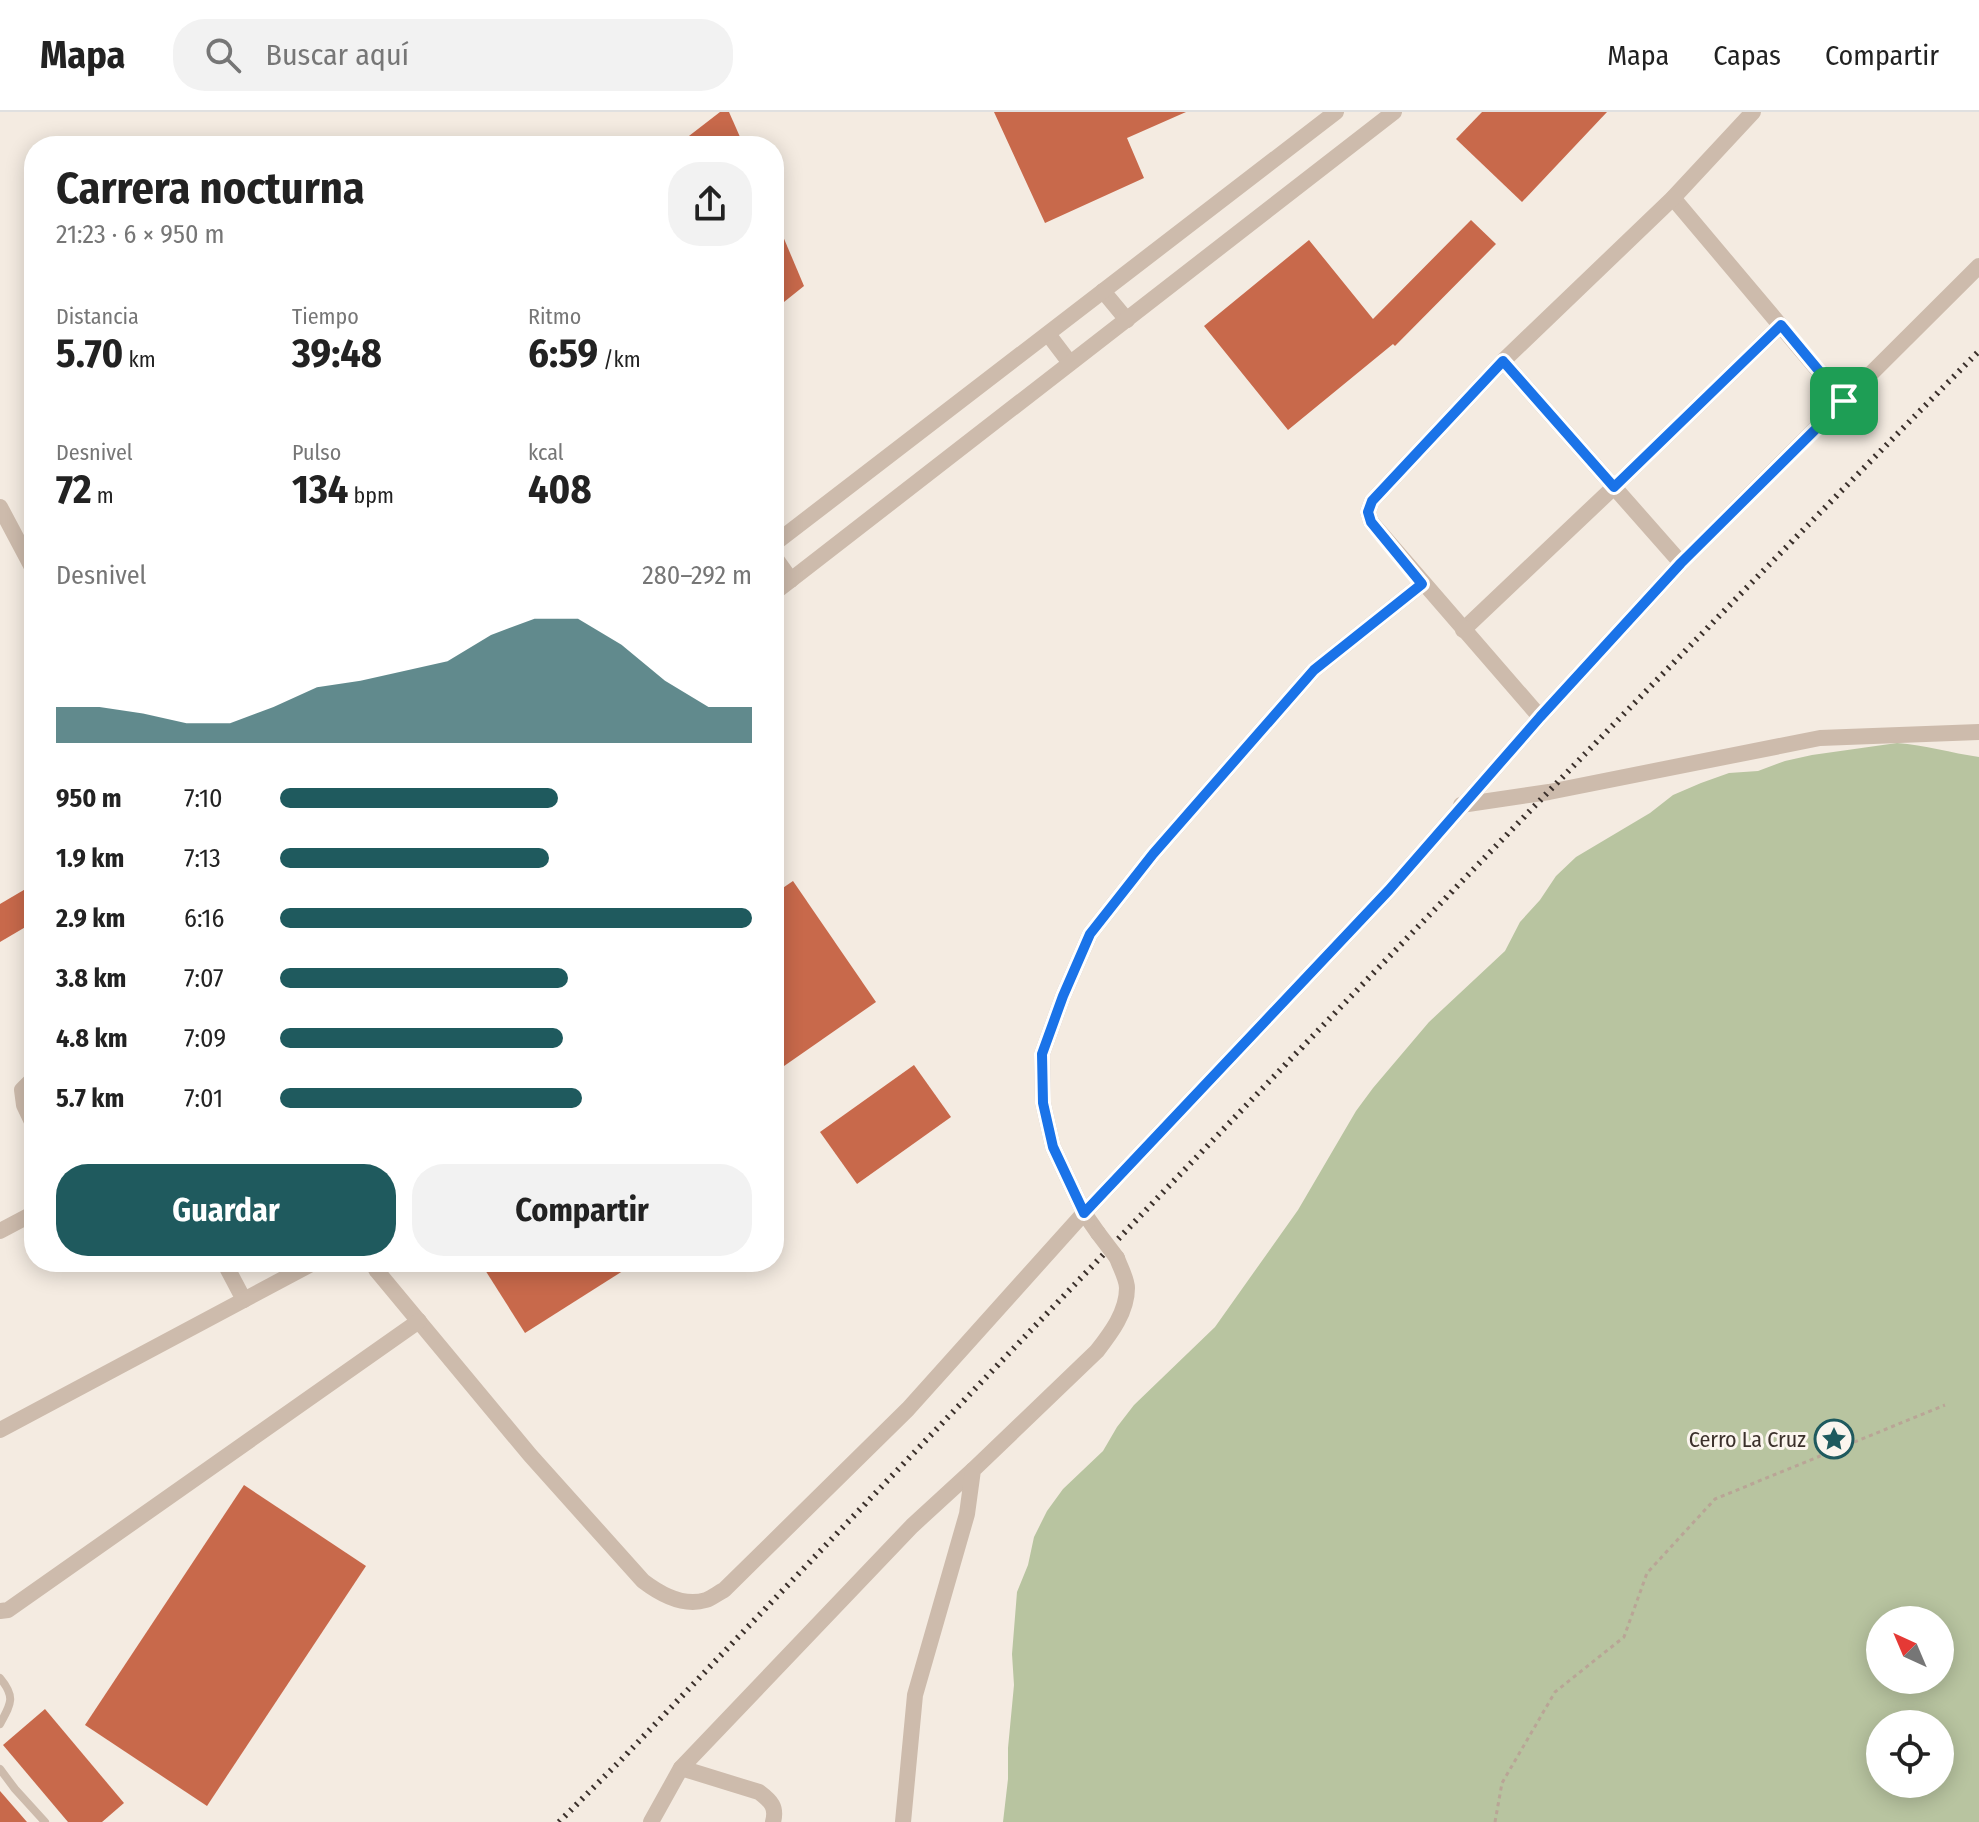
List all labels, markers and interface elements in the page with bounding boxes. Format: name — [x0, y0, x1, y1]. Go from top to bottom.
search box — [173, 19, 733, 91]
text: Mapa — [40, 32, 125, 78]
icon: search — [201, 33, 245, 77]
text: Buscar aquí — [265, 37, 409, 73]
text: Mapa — [1607, 39, 1669, 72]
text: Capas — [1713, 39, 1781, 72]
text: Compartir — [1825, 39, 1939, 72]
text: Carrera nocturna — [56, 162, 365, 215]
button: share — [668, 162, 752, 246]
text: 21:23 · 6 × 950 m — [56, 219, 225, 250]
text: Distancia — [56, 303, 139, 330]
text: Tiempo — [292, 303, 359, 330]
text: Ritmo — [528, 303, 581, 330]
text: 5.70 — [56, 330, 123, 378]
text: 39:48 — [292, 330, 382, 378]
text: 6:59 — [528, 330, 598, 378]
text: km — [123, 346, 156, 373]
text: /km — [598, 346, 641, 373]
pin — [1810, 367, 1878, 435]
icon: arrive — [1822, 379, 1866, 423]
text: Desnivel — [56, 439, 133, 466]
text: Pulso — [292, 439, 341, 466]
text: kcal — [528, 439, 564, 466]
text: 72 — [56, 466, 91, 514]
text: 134 — [292, 466, 348, 514]
text: 408 — [528, 466, 592, 514]
text: m — [91, 482, 114, 509]
text: bpm — [348, 482, 394, 509]
text: Desnivel — [56, 560, 146, 591]
text: 280–292 m — [642, 560, 752, 591]
text: 950 m — [56, 783, 122, 814]
text: 7:10 — [184, 783, 223, 814]
text: 1.9 km — [56, 843, 124, 874]
text: 7:13 — [184, 843, 221, 874]
text: 2.9 km — [56, 903, 125, 934]
text: 6:16 — [184, 903, 224, 934]
text: 3.8 km — [56, 963, 126, 994]
text: 7:07 — [184, 963, 224, 994]
text: 4.8 km — [56, 1023, 128, 1054]
text: 7:09 — [184, 1023, 226, 1054]
text: 5.7 km — [56, 1083, 124, 1114]
text: 7:01 — [184, 1083, 223, 1114]
button: Guardar — [56, 1164, 396, 1256]
button: Compartir — [412, 1164, 752, 1256]
place icon: Cerro La Cruz — [1813, 1418, 1855, 1460]
place label: Cerro La Cruz — [1689, 1426, 1806, 1453]
north arrow — [1866, 1606, 1954, 1694]
map controls — [1866, 1606, 1954, 1798]
button: locate — [1866, 1710, 1954, 1798]

